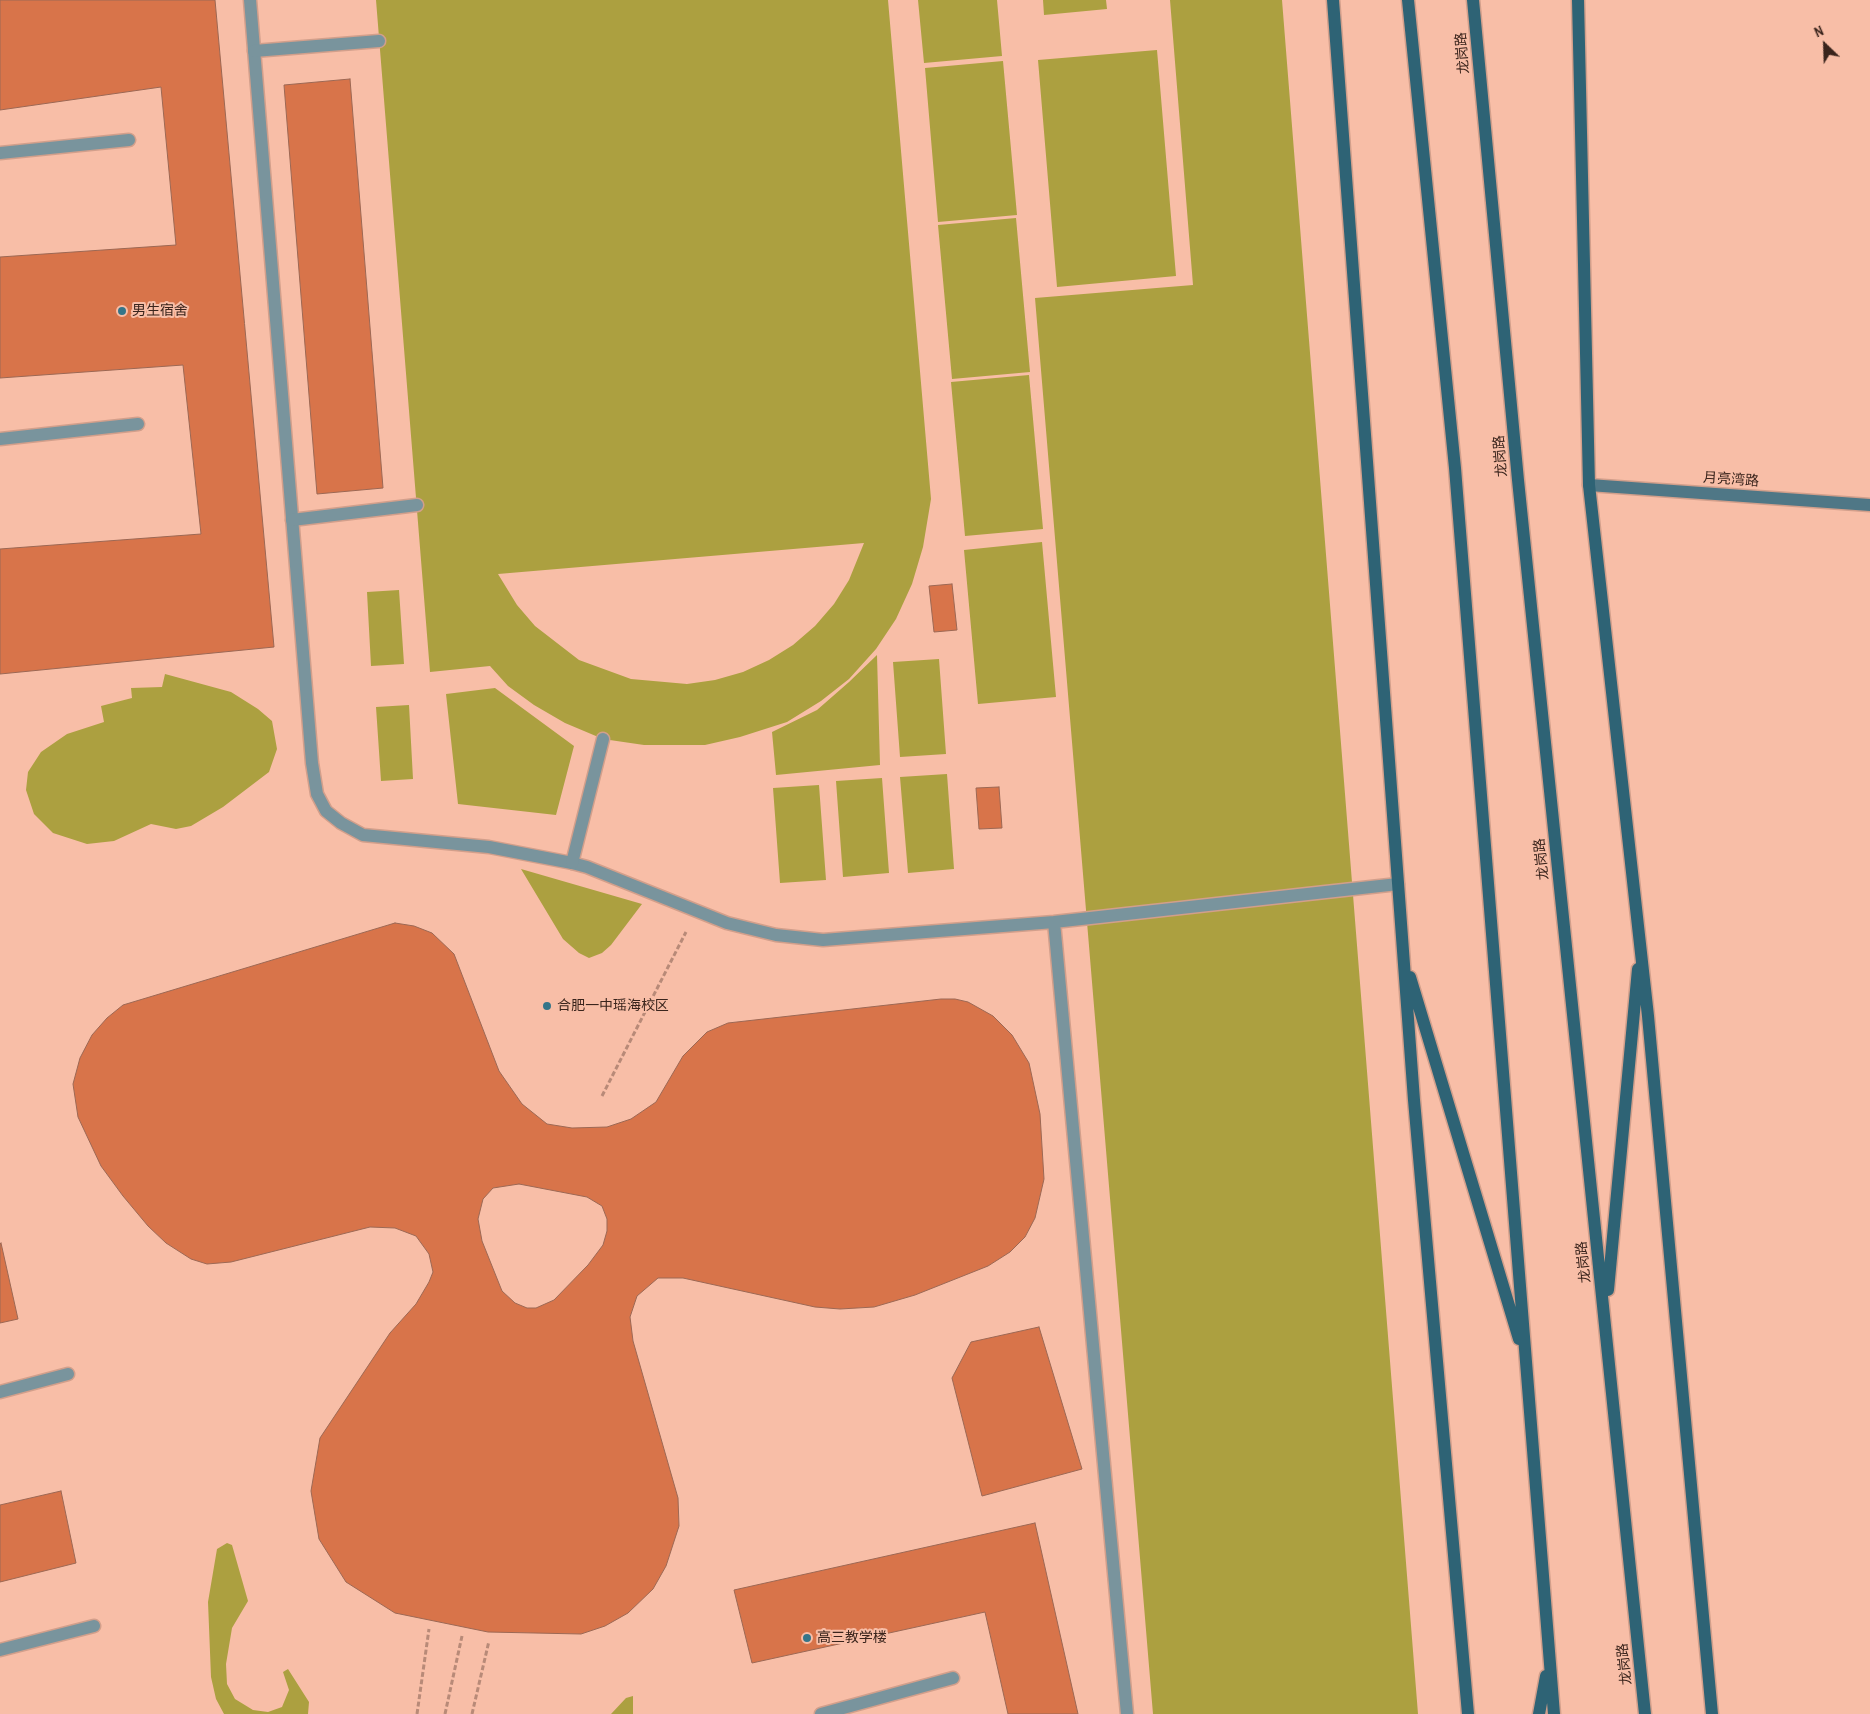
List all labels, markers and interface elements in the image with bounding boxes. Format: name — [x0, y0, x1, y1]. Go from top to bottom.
north arrow — [1800, 20, 1850, 70]
text: N — [1811, 21, 1826, 41]
street label: 龙岗路 — [1453, 31, 1473, 75]
place label: 男生宿舍 — [132, 303, 188, 319]
marker: 男生宿舍 — [116, 305, 128, 317]
street label: 龙岗路 — [1491, 434, 1511, 478]
street label: 月亮湾路 — [1702, 470, 1760, 490]
street label: 龙岗路 — [1531, 837, 1553, 881]
place label: 合肥一中瑶海校区 — [557, 998, 669, 1014]
marker: 合肥一中瑶海校区 — [541, 1000, 553, 1012]
street label: 龙岗路 — [1573, 1240, 1595, 1284]
place label: 高三教学楼 — [817, 1630, 887, 1646]
marker: 高三教学楼 — [801, 1632, 813, 1644]
street label: 龙岗路 — [1614, 1642, 1636, 1686]

